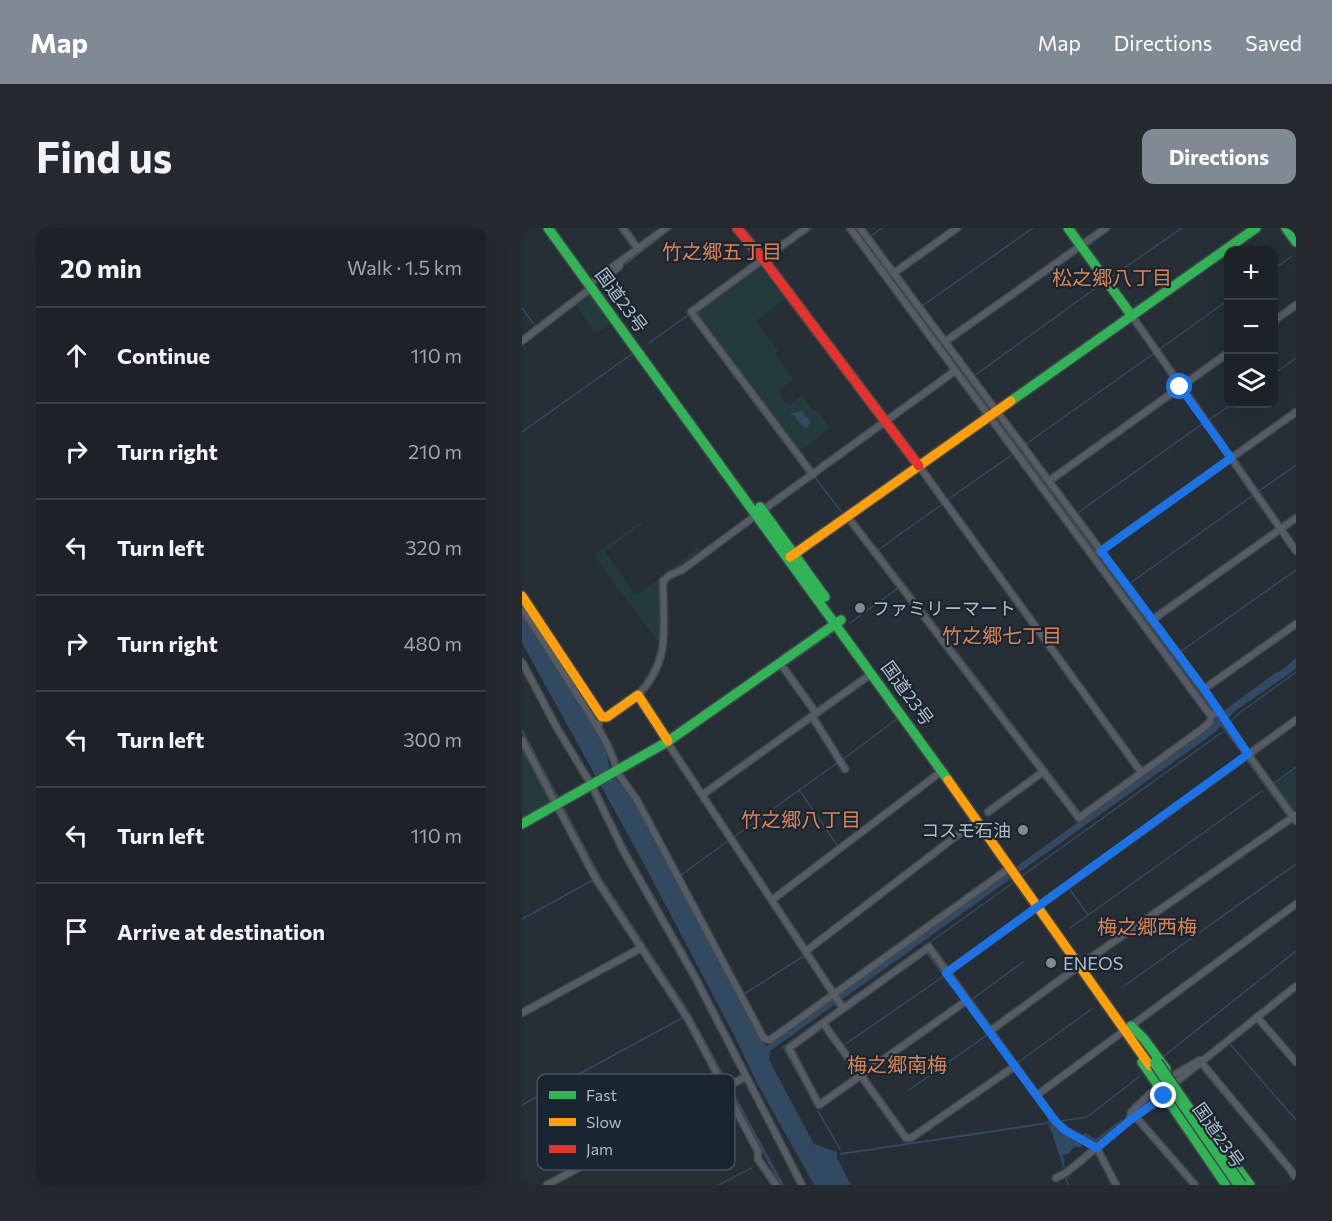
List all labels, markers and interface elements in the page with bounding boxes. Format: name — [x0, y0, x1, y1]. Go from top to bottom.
text: Map — [30, 25, 88, 59]
text: Map — [1038, 30, 1081, 55]
text: Directions — [1114, 30, 1212, 55]
text: Saved — [1245, 30, 1302, 55]
button: Directions — [1142, 129, 1296, 184]
text: Find us — [36, 130, 172, 182]
district label: 竹之郷五丁目 — [662, 239, 782, 263]
map controls — [1224, 246, 1278, 408]
button: + — [1224, 246, 1278, 300]
text: 20 min — [60, 252, 142, 283]
text: Walk · 1.5 km — [347, 255, 462, 279]
street label: 国道23号 — [591, 263, 653, 337]
district label: 松之郷八丁目 — [1052, 265, 1172, 289]
button: − — [1224, 300, 1278, 354]
icon: ahead — [60, 339, 93, 372]
text: Continue — [117, 342, 210, 369]
text: 110 m — [411, 343, 462, 367]
button: layers — [1224, 354, 1278, 408]
route start — [1166, 373, 1192, 399]
icon: right — [60, 435, 93, 468]
text: Turn right — [117, 438, 218, 465]
text: 210 m — [408, 439, 462, 463]
icon: left — [60, 531, 93, 564]
text: Turn left — [117, 534, 204, 561]
text: 320 m — [405, 535, 462, 559]
place label: ファミリーマート — [872, 597, 1016, 619]
marker: ファミリーマート — [853, 601, 867, 615]
district label: 竹之郷七丁目 — [942, 623, 1062, 647]
icon: right — [60, 627, 93, 660]
text: Turn right — [117, 630, 218, 657]
text: 480 m — [404, 631, 462, 655]
street label: 国道23号 — [877, 656, 939, 730]
icon: left — [60, 723, 93, 756]
text: Turn left — [117, 726, 204, 753]
text: 300 m — [403, 727, 462, 751]
district label: 竹之郷八丁目 — [741, 807, 861, 831]
icon: left — [60, 819, 93, 852]
place label: コスモ石油 — [921, 819, 1011, 841]
text: Turn left — [117, 822, 204, 849]
text: 110 m — [411, 823, 462, 847]
marker: コスモ石油 — [1016, 823, 1030, 837]
district label: 梅之郷西梅 — [1097, 914, 1197, 938]
icon: arrive — [60, 915, 93, 948]
text: Arrive at destination — [117, 918, 325, 945]
place label: ENEOS — [1063, 952, 1123, 974]
marker: ENEOS — [1044, 956, 1058, 970]
district label: 梅之郷南梅 — [847, 1052, 947, 1076]
legend — [537, 1074, 735, 1170]
route end — [1150, 1082, 1176, 1108]
text: Fast — [586, 1085, 617, 1104]
street label: 国道23号 — [1189, 1098, 1249, 1172]
text: Slow — [586, 1112, 622, 1131]
text: Jam — [586, 1139, 613, 1158]

